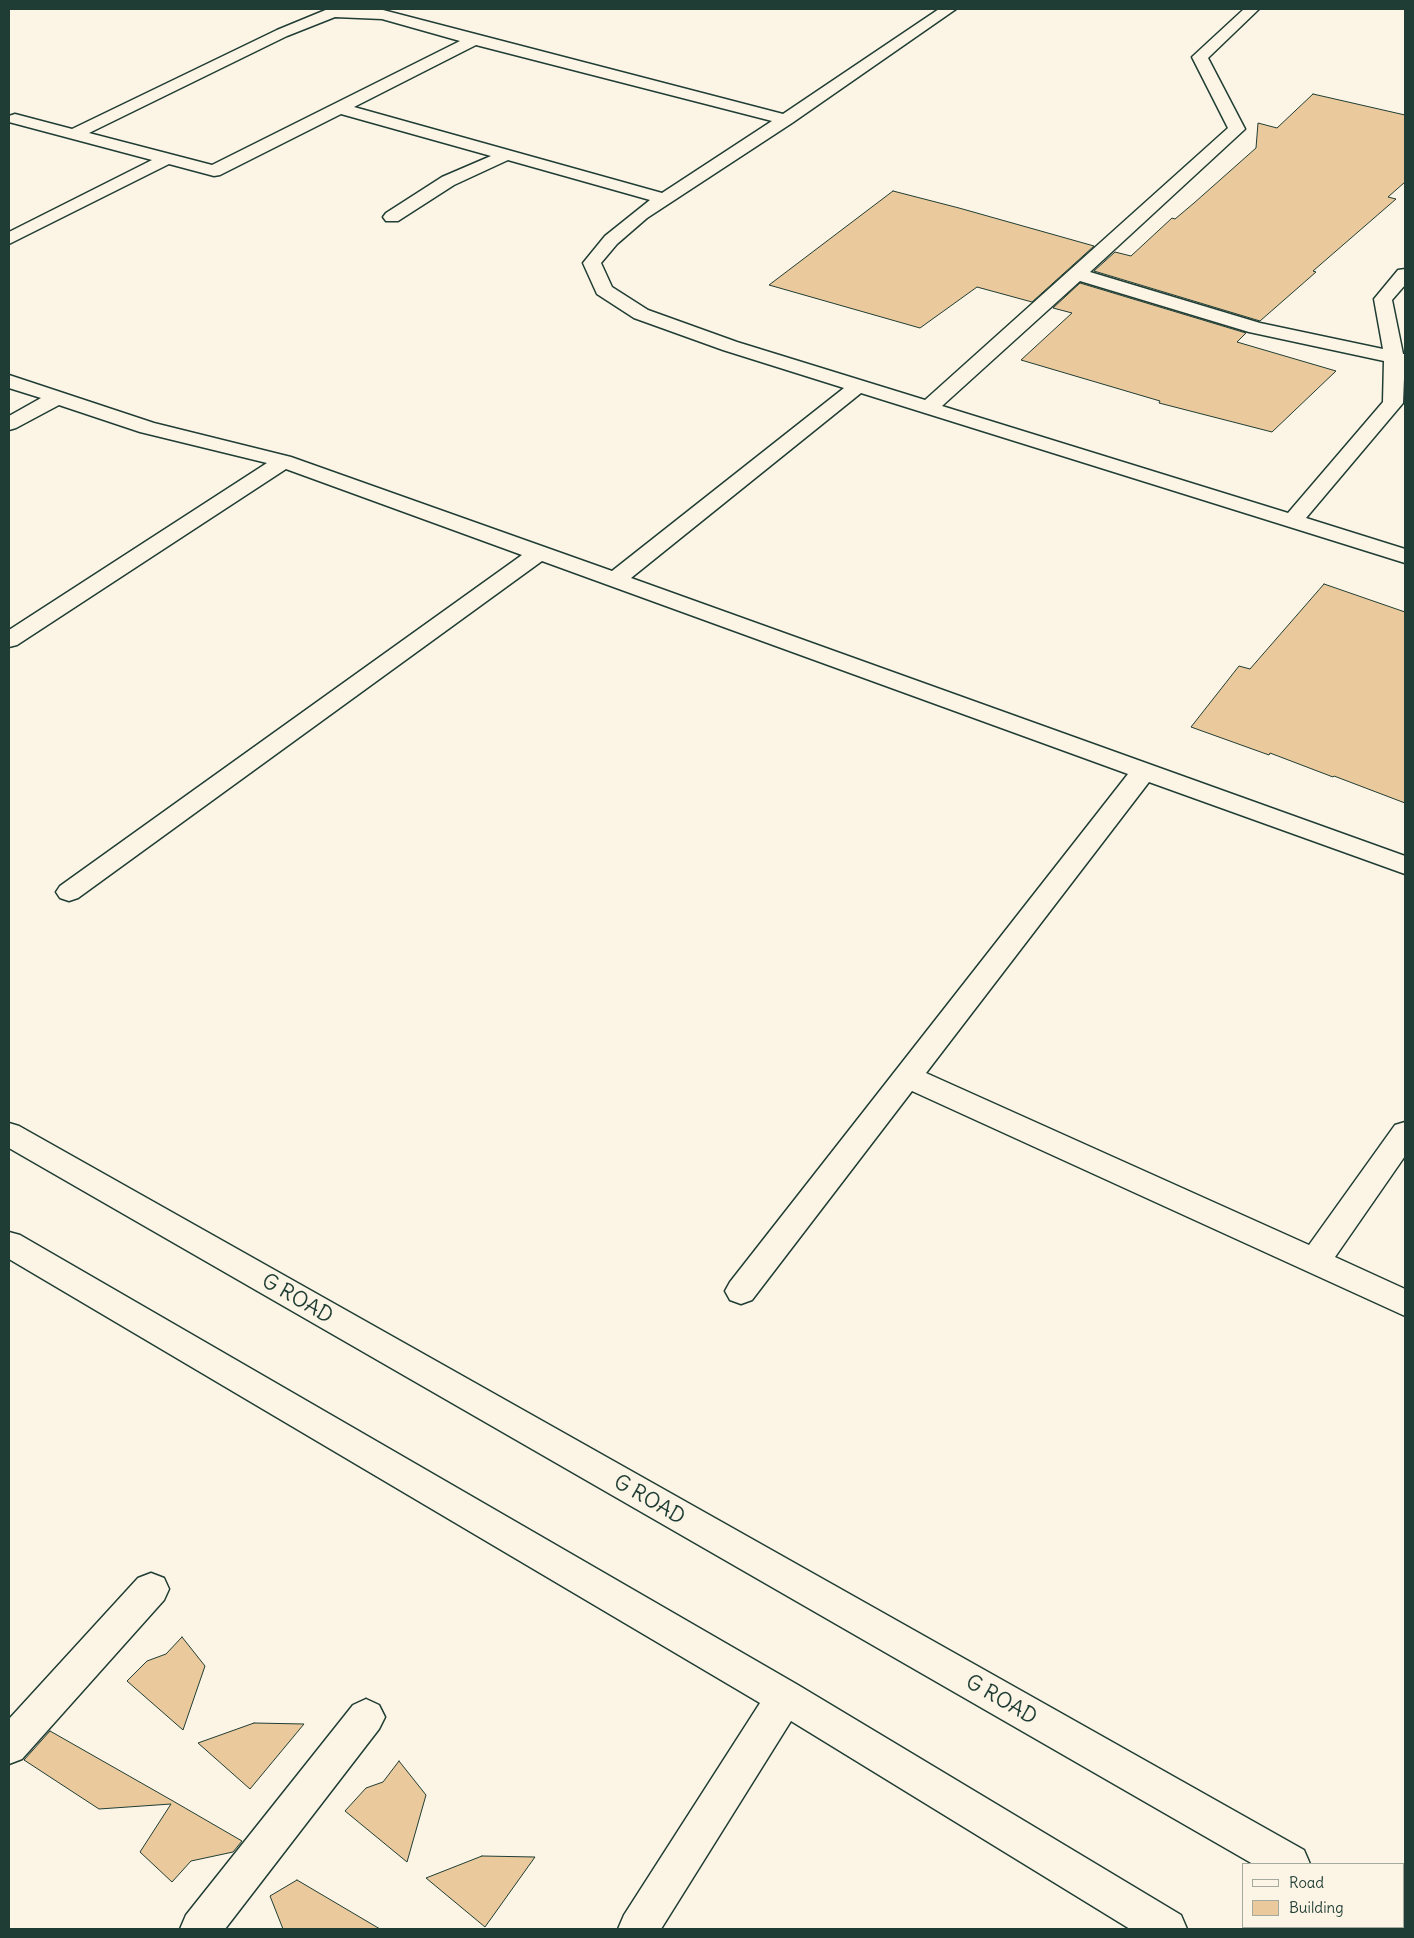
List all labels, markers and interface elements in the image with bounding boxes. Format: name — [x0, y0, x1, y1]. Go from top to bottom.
street label: G ROAD — [257, 1269, 337, 1329]
street label: G ROAD — [609, 1470, 689, 1530]
street label: G ROAD — [961, 1670, 1041, 1730]
legend — [1242, 1863, 1404, 1928]
text: Road — [1289, 1873, 1324, 1892]
text: Building — [1289, 1898, 1344, 1917]

